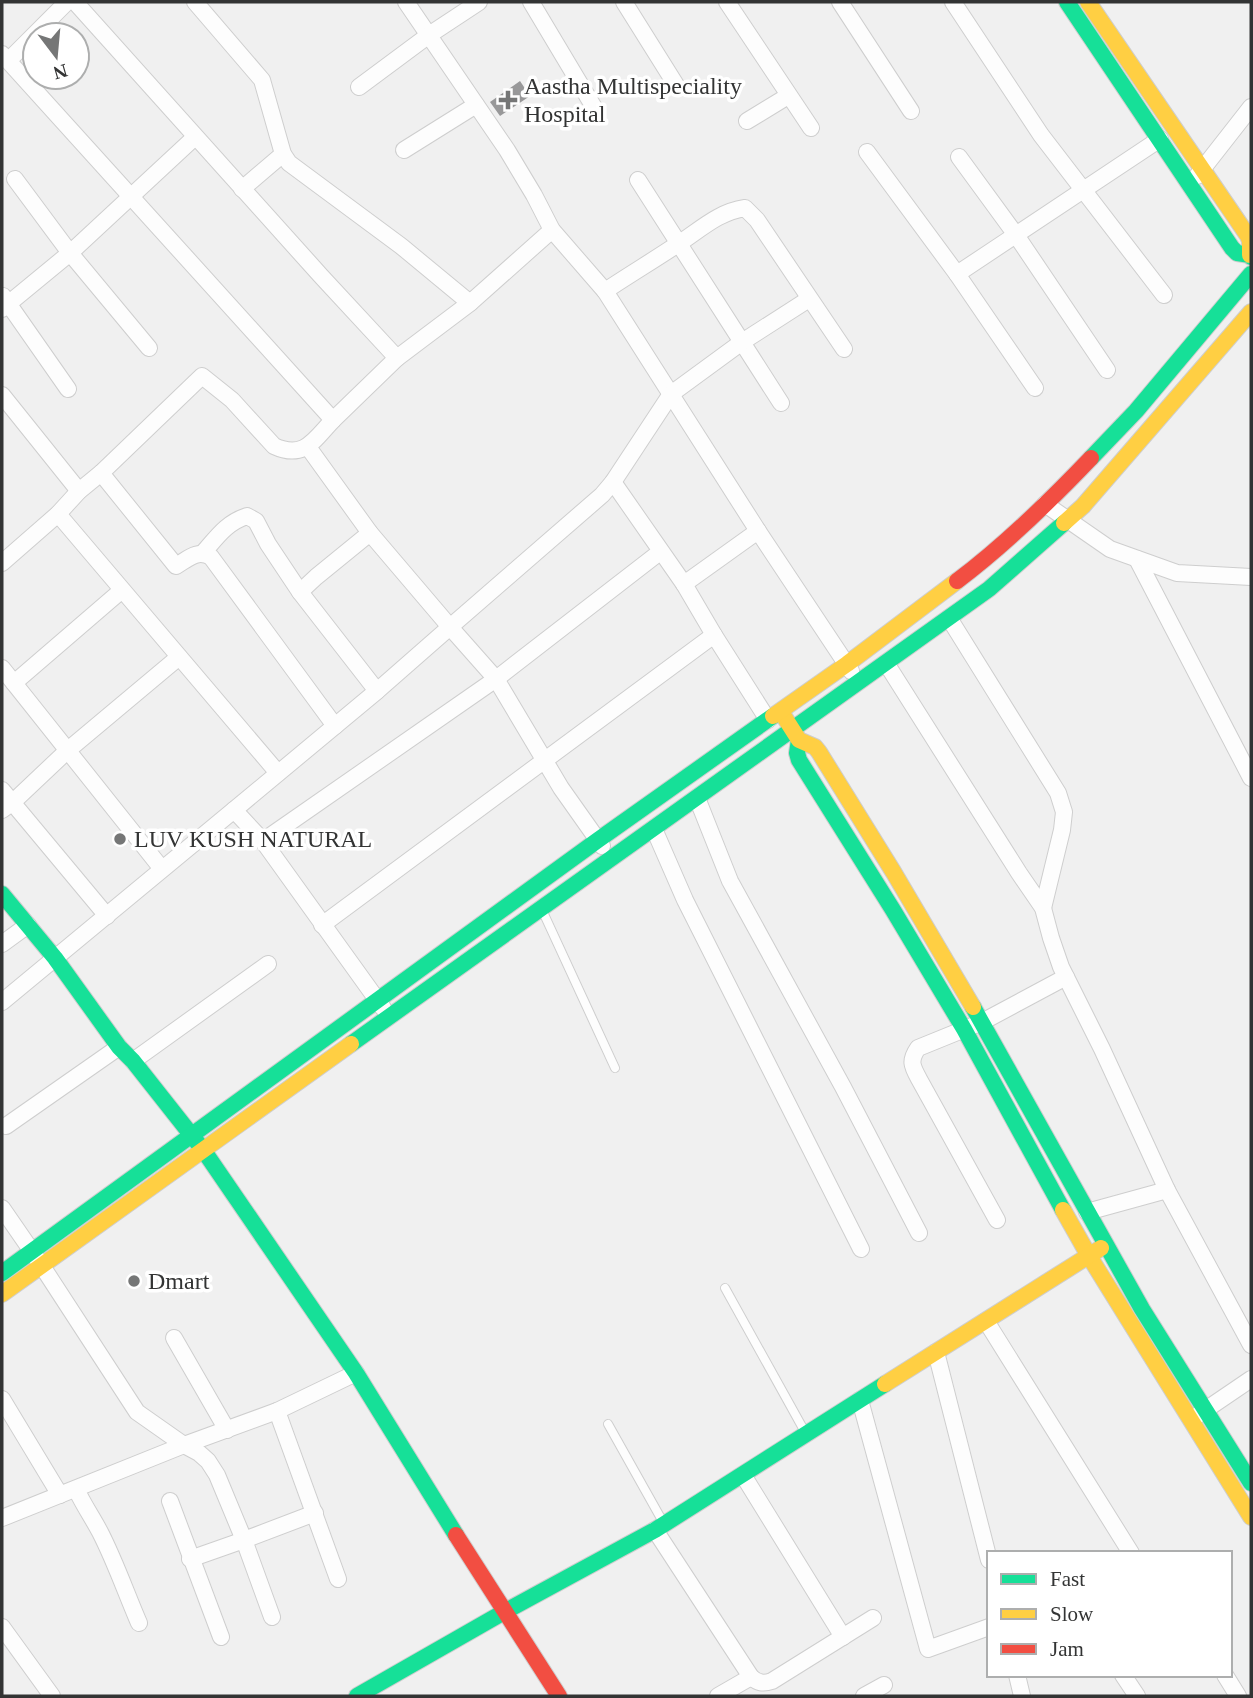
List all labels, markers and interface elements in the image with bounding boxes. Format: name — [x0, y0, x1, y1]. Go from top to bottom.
north arrow — [21, 21, 91, 91]
text: N — [51, 60, 70, 84]
place label: Aastha Multispeciality Hospital — [524, 73, 742, 127]
marker: Aastha Multispeciality Hospital — [498, 90, 518, 110]
place label: LUV KUSH NATURAL — [134, 826, 372, 852]
marker: LUV KUSH NATURAL — [112, 831, 128, 847]
place label: Dmart — [148, 1268, 210, 1294]
marker: Dmart — [126, 1273, 142, 1289]
legend — [987, 1551, 1232, 1677]
text: Fast — [1050, 1567, 1085, 1591]
text: Slow — [1050, 1602, 1094, 1626]
text: Jam — [1050, 1637, 1084, 1661]

